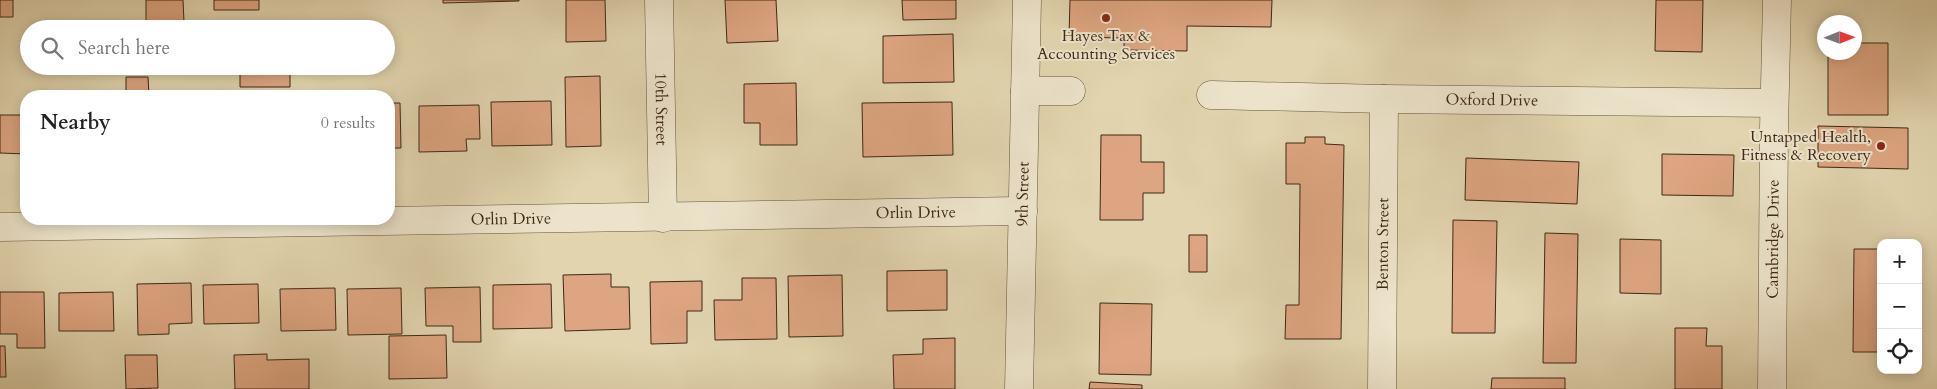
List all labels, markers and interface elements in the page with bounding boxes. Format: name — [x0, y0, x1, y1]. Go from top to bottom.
marker: Hayes Tax & Accounting Services — [1100, 12, 1112, 24]
north arrow — [1817, 15, 1862, 60]
search box — [20, 20, 395, 75]
place label: Hayes Tax & Accounting Services — [1037, 25, 1175, 65]
icon: search — [38, 34, 66, 62]
text: Search here — [78, 35, 170, 61]
street label: 10th Street — [649, 72, 673, 146]
street label: Oxford Drive — [1446, 89, 1538, 112]
text: Nearby — [40, 108, 111, 137]
text: 0 results — [321, 112, 375, 134]
place label: Untapped Health, Fitness & Recovery — [1741, 126, 1872, 166]
marker: Untapped Health, Fitness & Recovery — [1875, 140, 1887, 152]
street label: 9th Street — [1011, 161, 1035, 227]
street label: Cambridge Drive — [1762, 179, 1785, 299]
street label: Benton Street — [1372, 197, 1394, 291]
street label: Orlin Drive — [876, 201, 956, 224]
street label: Orlin Drive — [471, 207, 551, 231]
map controls — [1877, 239, 1922, 374]
button: + — [1877, 239, 1922, 284]
button: − — [1877, 284, 1922, 329]
button: locate — [1877, 329, 1922, 374]

